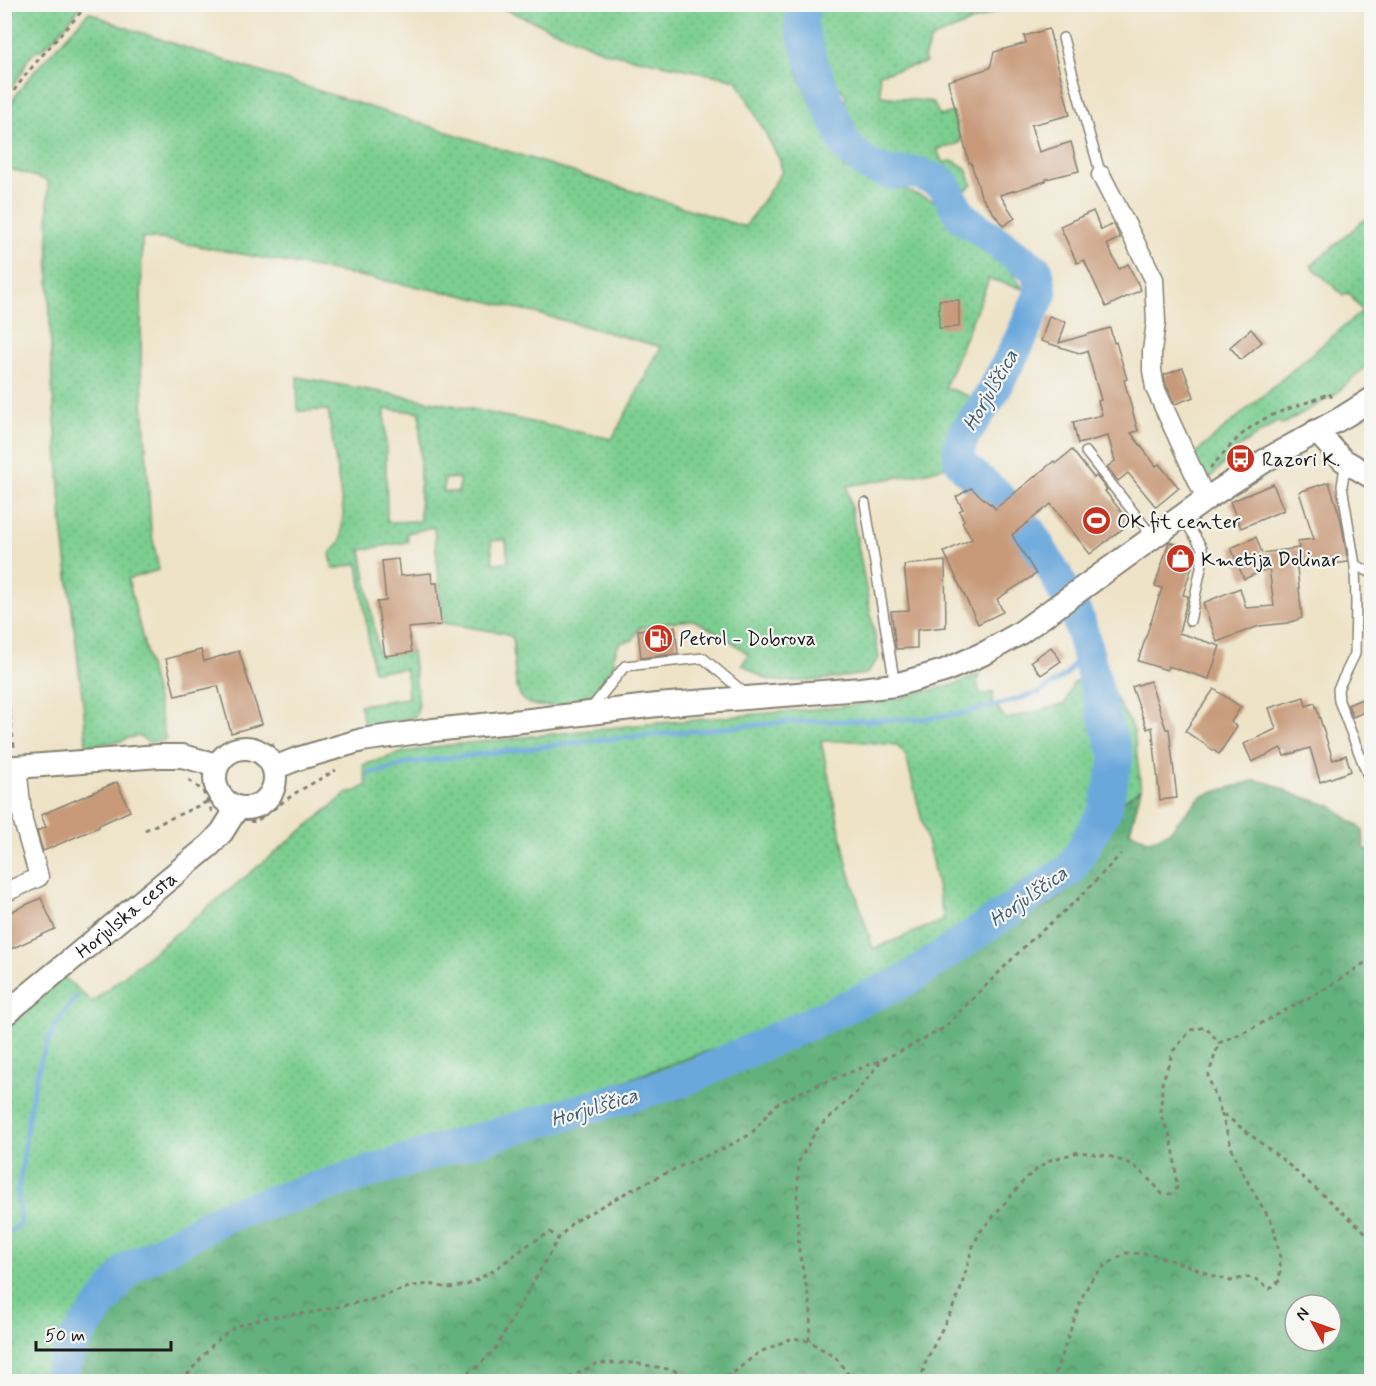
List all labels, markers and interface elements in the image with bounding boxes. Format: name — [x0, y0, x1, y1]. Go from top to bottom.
water label: Horjulščica — [956, 345, 1025, 436]
bus stop icon: Razori K. — [1225, 443, 1257, 475]
place label: Razori K. — [1262, 447, 1340, 474]
sports icon: OK fit center — [1080, 505, 1112, 537]
place label: OK fit center — [1117, 509, 1241, 536]
shop icon: Kmetija Dolinar — [1164, 543, 1196, 575]
place label: Kmetija Dolinar — [1201, 547, 1340, 574]
fuel station icon: Petrol - Dobrova — [642, 622, 674, 654]
place label: Petrol - Dobrova — [679, 626, 816, 653]
water label: Horjulščica — [984, 860, 1073, 934]
street label: Horjulska cesta — [70, 866, 183, 965]
water label: Horjulščica — [547, 1081, 641, 1134]
north arrow — [1283, 1293, 1343, 1353]
text: N — [1291, 1303, 1314, 1325]
scale bar — [36, 1314, 171, 1352]
text: 50 m — [45, 1324, 85, 1348]

